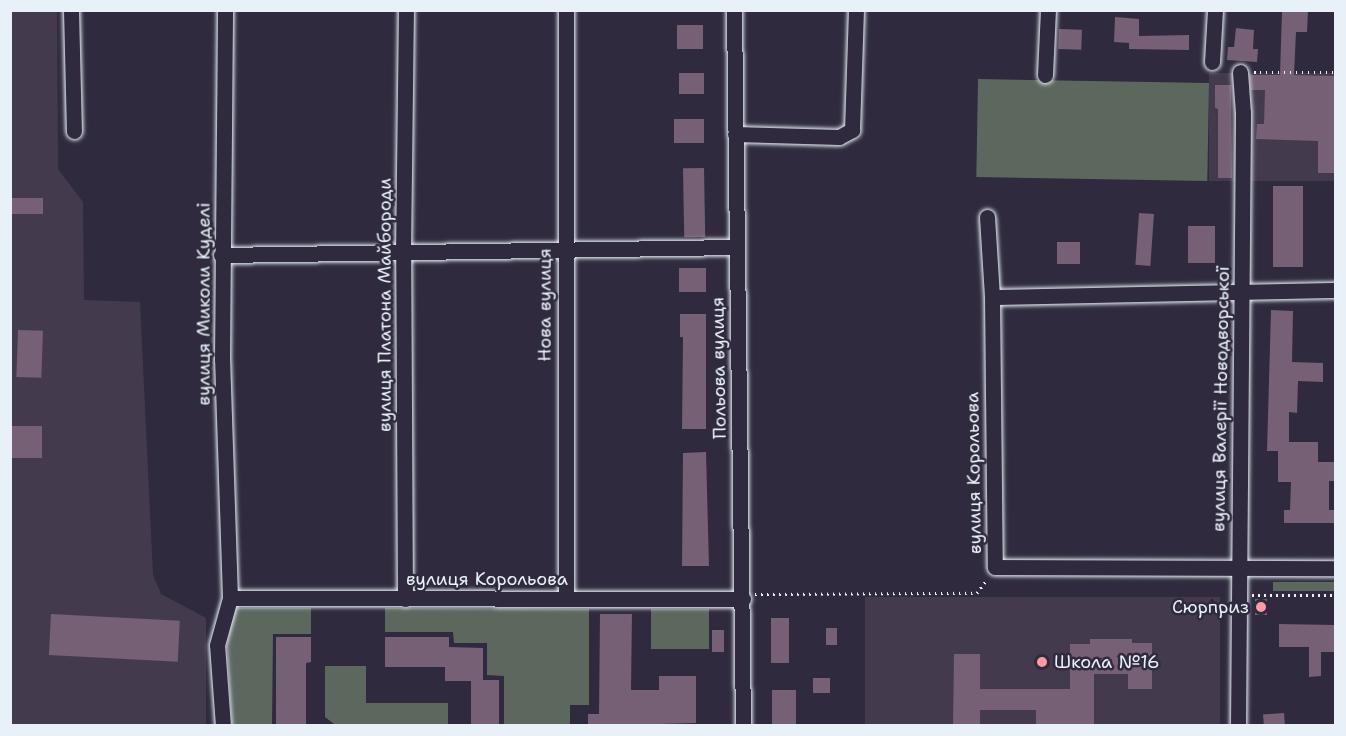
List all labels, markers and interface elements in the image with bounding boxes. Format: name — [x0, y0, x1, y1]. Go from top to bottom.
street label: вулиця Платона Майбороди — [374, 178, 396, 432]
street label: вулиця Миколи Куделі — [193, 202, 215, 406]
street label: Нова вулиця — [534, 248, 556, 362]
street label: вулиця Валерії Новодворської — [1208, 266, 1234, 532]
street label: Польова вулиця — [707, 297, 731, 439]
street label: вулиця Корольова — [962, 392, 986, 554]
street label: вулиця Корольова — [406, 568, 568, 590]
place label: Сюрприз — [1172, 596, 1249, 618]
marker: Сюрприз — [1254, 600, 1268, 614]
place label: Школа №16 — [1054, 651, 1160, 673]
marker: Школа №16 — [1035, 655, 1049, 669]

